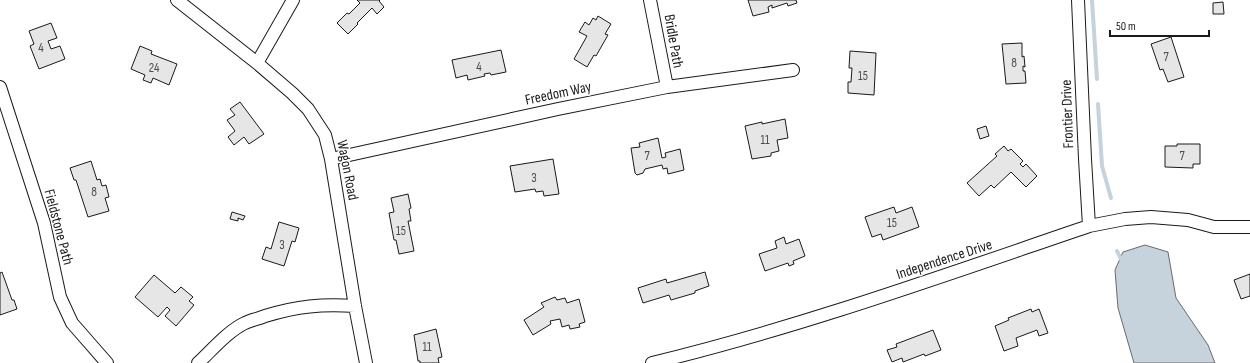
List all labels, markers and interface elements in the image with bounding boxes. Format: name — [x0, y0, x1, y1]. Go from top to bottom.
scale bar — [1110, 12, 1209, 38]
street label: Bridle Path — [659, 13, 688, 69]
text: 50 m — [1116, 19, 1136, 34]
house number: 4 — [38, 40, 44, 56]
house number: 7 — [1163, 49, 1169, 65]
house number: 8 — [1011, 55, 1017, 71]
house number: 4 — [476, 59, 482, 75]
house number: 24 — [149, 60, 160, 76]
house number: 15 — [858, 68, 868, 84]
street label: Freedom Way — [523, 77, 593, 110]
street label: Frontier Drive — [1057, 79, 1078, 149]
house number: 11 — [760, 132, 770, 148]
street label: Wagon Road — [332, 138, 363, 202]
house number: 7 — [644, 148, 650, 164]
house number: 7 — [1179, 148, 1185, 164]
house number: 3 — [531, 170, 537, 186]
house number: 8 — [91, 184, 97, 200]
street label: Fieldstone Path — [39, 187, 78, 267]
house number: 15 — [887, 215, 897, 231]
house number: 15 — [396, 223, 406, 239]
street label: Independence Drive — [894, 235, 994, 284]
house number: 3 — [279, 237, 285, 253]
house number: 11 — [422, 339, 432, 355]

